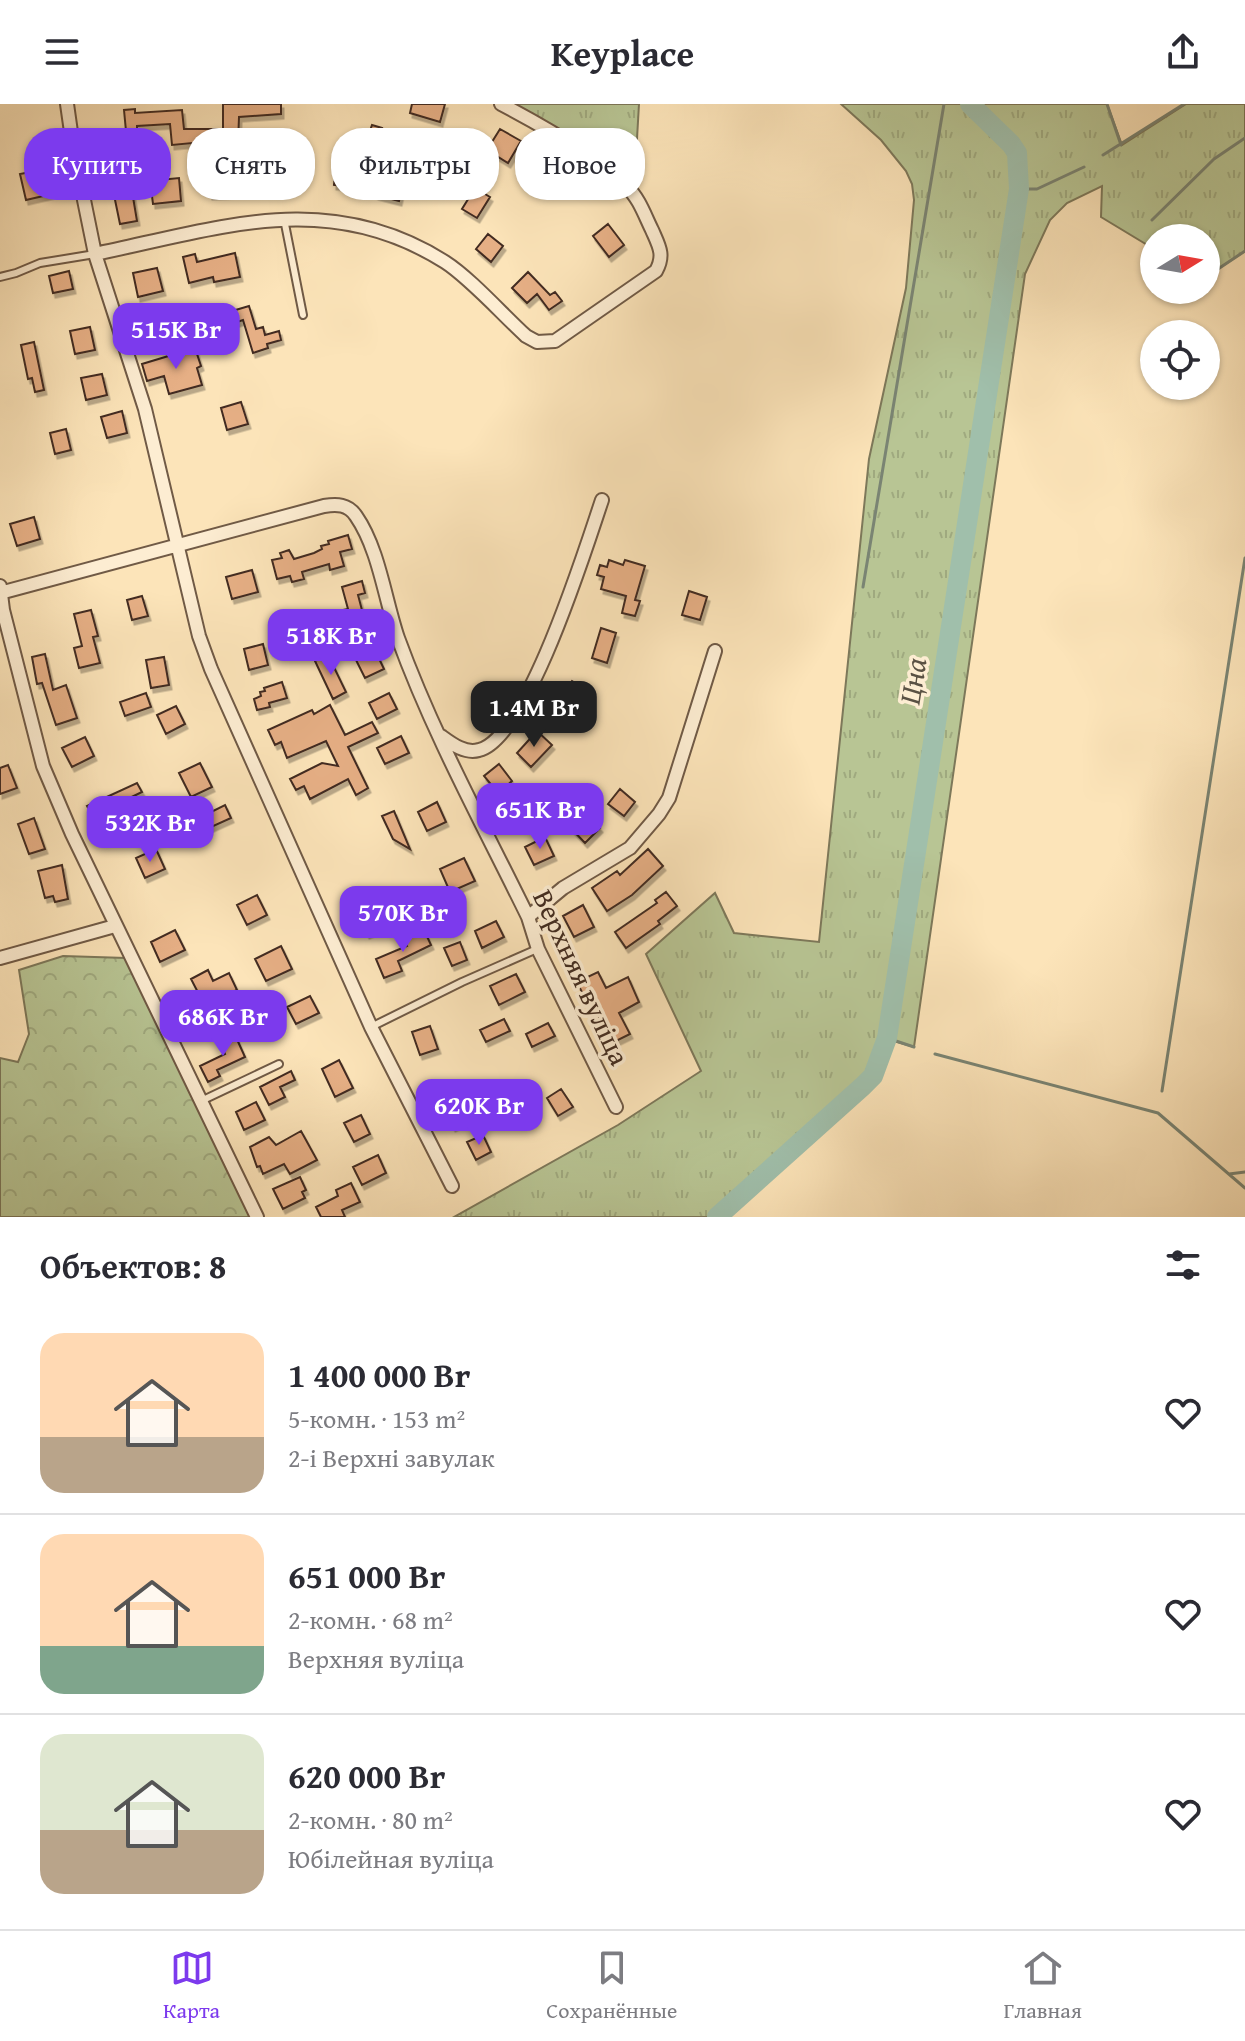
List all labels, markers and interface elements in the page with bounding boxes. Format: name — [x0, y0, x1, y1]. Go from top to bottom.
text: Keyplace — [551, 26, 694, 79]
icon: menu — [40, 30, 84, 74]
icon: share — [1161, 30, 1205, 74]
chip: Купить — [24, 128, 171, 200]
chip: Снять — [187, 128, 315, 200]
chip: Фильтры — [331, 128, 499, 200]
chip: Новое — [515, 128, 645, 200]
north arrow — [1140, 224, 1220, 304]
map controls — [1140, 224, 1220, 400]
pin: 515K Br — [102, 303, 250, 371]
text: 515K Br — [131, 309, 221, 348]
button: locate — [1140, 320, 1220, 400]
pin: 518K Br — [257, 609, 405, 677]
text: 518K Br — [286, 615, 376, 654]
water label: Цна — [887, 654, 937, 707]
pin: 1.4M Br — [460, 681, 608, 749]
text: 1.4M Br — [489, 687, 579, 726]
pin: 651K Br — [466, 783, 614, 851]
text: 651K Br — [495, 789, 585, 828]
pin: 532K Br — [76, 796, 224, 864]
text: 532K Br — [105, 802, 195, 841]
street label: Верхняя вуліца — [523, 882, 641, 1072]
pin: 570K Br — [329, 886, 477, 954]
text: 570K Br — [358, 892, 448, 931]
pin: 686K Br — [149, 990, 297, 1058]
text: 686K Br — [178, 996, 268, 1035]
pin: 620K Br — [405, 1079, 553, 1147]
text: 620K Br — [434, 1085, 524, 1124]
text: Объектов: 8 — [40, 1241, 226, 1290]
icon: filters — [1161, 1243, 1205, 1287]
text: 1 400 000 Br — [288, 1350, 470, 1399]
icon: home — [104, 1365, 200, 1461]
icon: heart — [1161, 1391, 1205, 1435]
text: 5-комн. · 153 m² — [288, 1399, 465, 1438]
text: 2-і Верхні завулак — [288, 1438, 495, 1477]
text: 651 000 Br — [288, 1551, 445, 1600]
icon: home — [104, 1566, 200, 1662]
icon: heart — [1161, 1592, 1205, 1636]
text: 2-комн. · 68 m² — [288, 1600, 453, 1639]
text: Верхняя вуліца — [288, 1639, 464, 1678]
text: 620 000 Br — [288, 1751, 445, 1800]
icon: home — [104, 1766, 200, 1862]
icon: heart — [1161, 1792, 1205, 1836]
text: 2-комн. · 80 m² — [288, 1800, 453, 1839]
text: Юбілейная вуліца — [288, 1839, 494, 1878]
tab: Карта — [163, 1946, 220, 2026]
tab: Сохранённые — [546, 1946, 677, 2026]
tab: Главная — [1004, 1946, 1082, 2026]

